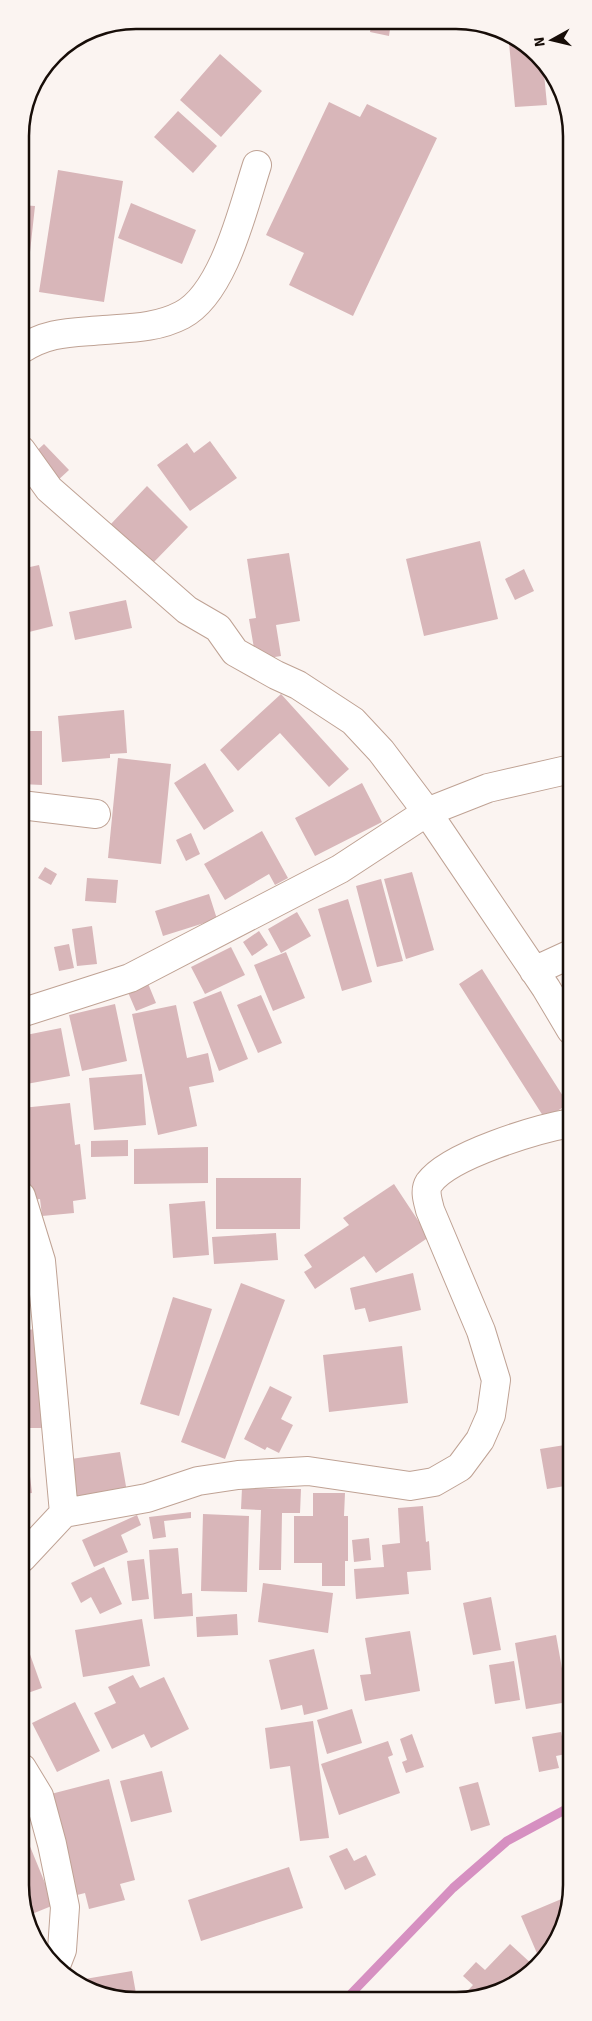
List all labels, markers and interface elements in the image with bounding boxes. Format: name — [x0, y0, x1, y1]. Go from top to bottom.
north arrow — [527, 15, 577, 65]
text: N — [531, 36, 549, 48]

